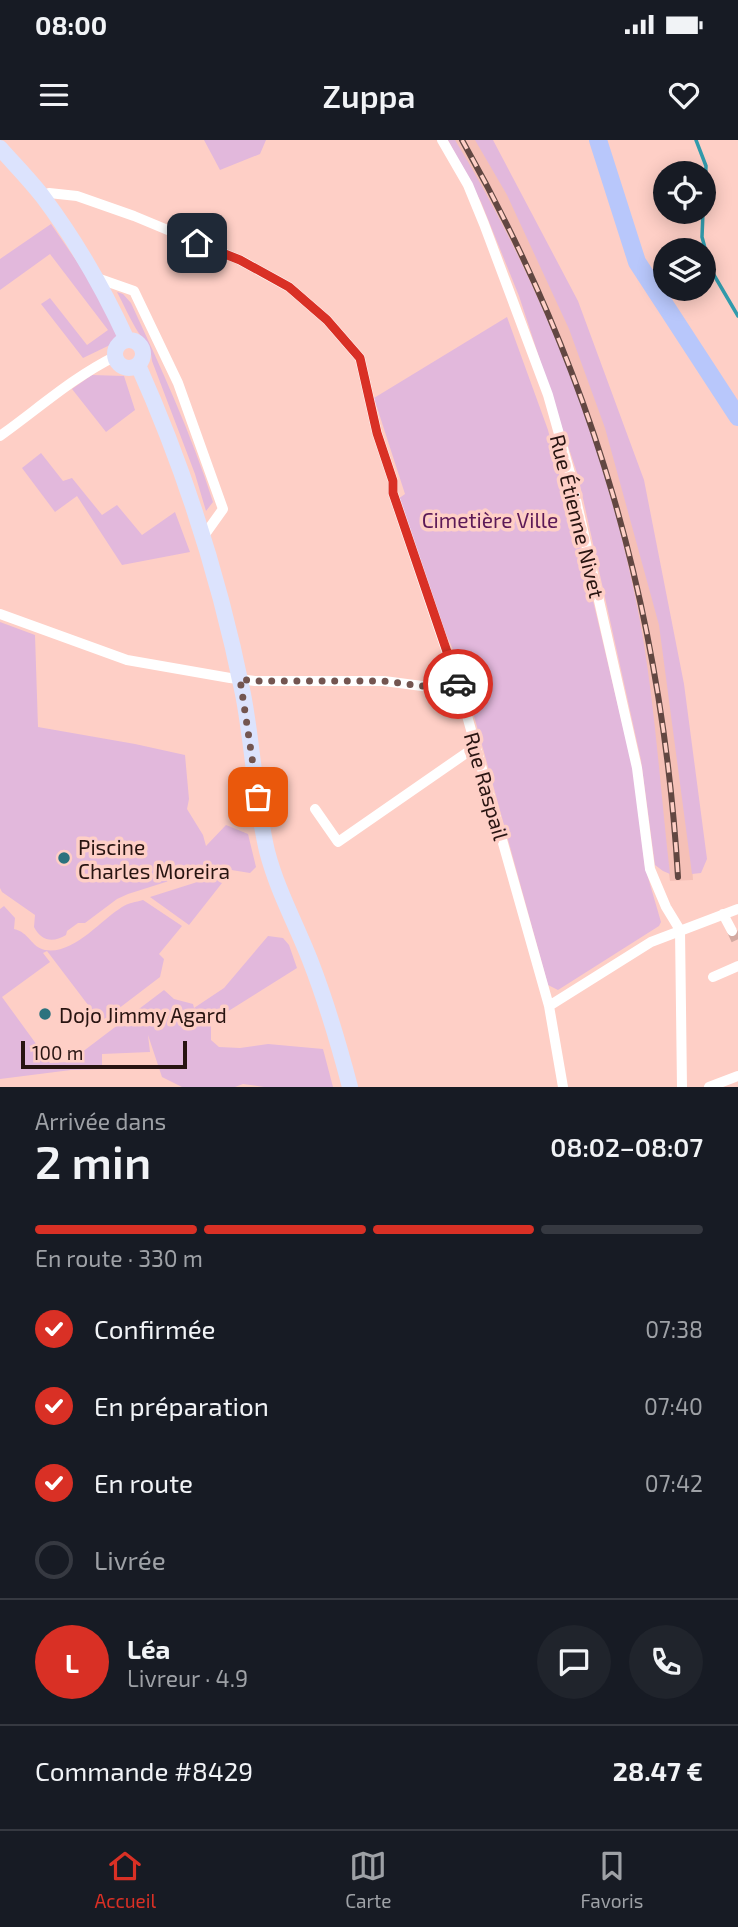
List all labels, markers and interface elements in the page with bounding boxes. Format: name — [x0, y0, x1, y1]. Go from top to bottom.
text: 08:00 — [35, 9, 107, 40]
icon: menu — [35, 76, 73, 114]
text: Zuppa — [323, 76, 415, 114]
icon: heart — [665, 76, 703, 114]
map controls — [653, 161, 716, 301]
button: locate — [653, 161, 716, 224]
pin — [167, 213, 227, 273]
icon: home — [178, 224, 216, 262]
button: layers — [653, 238, 716, 301]
street label: Rue Étienne Nivet — [546, 432, 610, 600]
park label: Cimetière Ville — [422, 507, 558, 532]
courier — [423, 649, 493, 719]
icon: car — [439, 665, 477, 703]
street label: Rue Raspail — [460, 729, 515, 844]
pin — [228, 767, 288, 827]
icon: bag — [239, 778, 277, 816]
place label: Piscine Charles Moreira — [78, 834, 230, 883]
marker: Piscine Charles Moreira — [56, 850, 72, 866]
place label: Dojo Jimmy Agard — [59, 1002, 227, 1028]
marker: Dojo Jimmy Agard — [37, 1006, 53, 1022]
scale bar — [21, 1038, 187, 1070]
text: 100 m — [32, 1041, 83, 1064]
text: Arrivée dans — [35, 1107, 166, 1135]
text: 08:02–08:07 — [550, 1131, 703, 1162]
text: 2 min — [35, 1133, 151, 1188]
text: En route · 330 m — [35, 1244, 203, 1272]
icon: check — [35, 1310, 73, 1348]
text: Confirmée — [94, 1313, 216, 1344]
text: 07:38 — [645, 1315, 703, 1343]
icon: check — [35, 1387, 73, 1425]
text: En préparation — [94, 1390, 269, 1421]
text: 07:40 — [644, 1392, 703, 1420]
icon: check — [35, 1464, 73, 1502]
text: En route — [94, 1467, 193, 1498]
text: 07:42 — [645, 1469, 703, 1497]
text: Livrée — [94, 1544, 166, 1575]
button: chat — [537, 1625, 611, 1699]
button: phone — [629, 1625, 703, 1699]
text: Léa — [127, 1633, 170, 1664]
text: L — [65, 1647, 79, 1678]
text: Livreur · 4.9 — [127, 1664, 248, 1692]
text: Commande #8429 — [35, 1755, 253, 1786]
text: 28.47 € — [613, 1755, 703, 1786]
tab: Accueil — [95, 1847, 156, 1912]
tab: Carte — [345, 1847, 391, 1912]
tab: Favoris — [581, 1847, 643, 1912]

